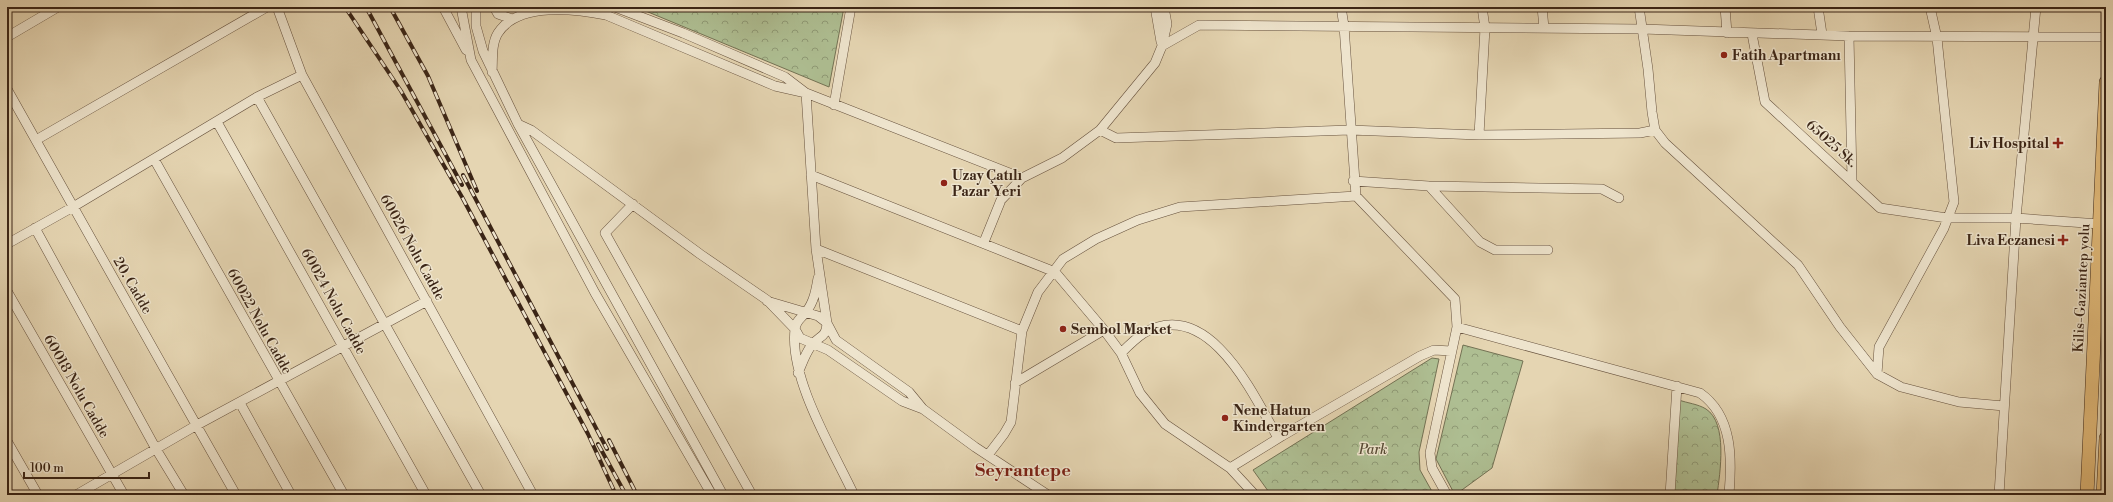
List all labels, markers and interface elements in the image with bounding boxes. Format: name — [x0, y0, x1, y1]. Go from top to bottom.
place label: Fatih Apartmanı — [1732, 47, 1841, 65]
marker: Fatih Apartmanı — [1719, 50, 1729, 60]
street label: 65025 Sk. — [1802, 116, 1861, 171]
place label: Liv Hospital — [1969, 135, 2049, 153]
marker: Liv Hospital — [2052, 137, 2064, 149]
place label: Uzay Çatılı Pazar Yeri — [952, 167, 1023, 201]
marker: Uzay Çatılı Pazar Yeri — [939, 178, 949, 188]
street label: 60026 Nolu Cadde — [375, 191, 449, 304]
street label: Kilis-Gaziantep yolu — [2070, 223, 2094, 353]
place label: Liva Eczanesi — [1966, 232, 2056, 250]
marker: Liva Eczanesi — [2058, 235, 2068, 245]
street label: 60024 Nolu Cadde — [296, 245, 370, 358]
street label: 20. Cadde — [109, 254, 156, 317]
street label: 60022 Nolu Cadde — [223, 265, 296, 378]
place label: Sembol Market — [1071, 321, 1172, 339]
marker: Sembol Market — [1058, 324, 1068, 334]
street label: 60018 Nolu Cadde — [39, 331, 113, 442]
place label: Nene Hatun Kindergarten — [1233, 402, 1325, 436]
marker: Nene Hatun Kindergarten — [1220, 413, 1230, 423]
park label: Park — [1358, 441, 1387, 459]
scale bar — [24, 454, 149, 480]
district label: Seyrantepe — [975, 459, 1071, 482]
text: 100 m — [30, 461, 64, 476]

